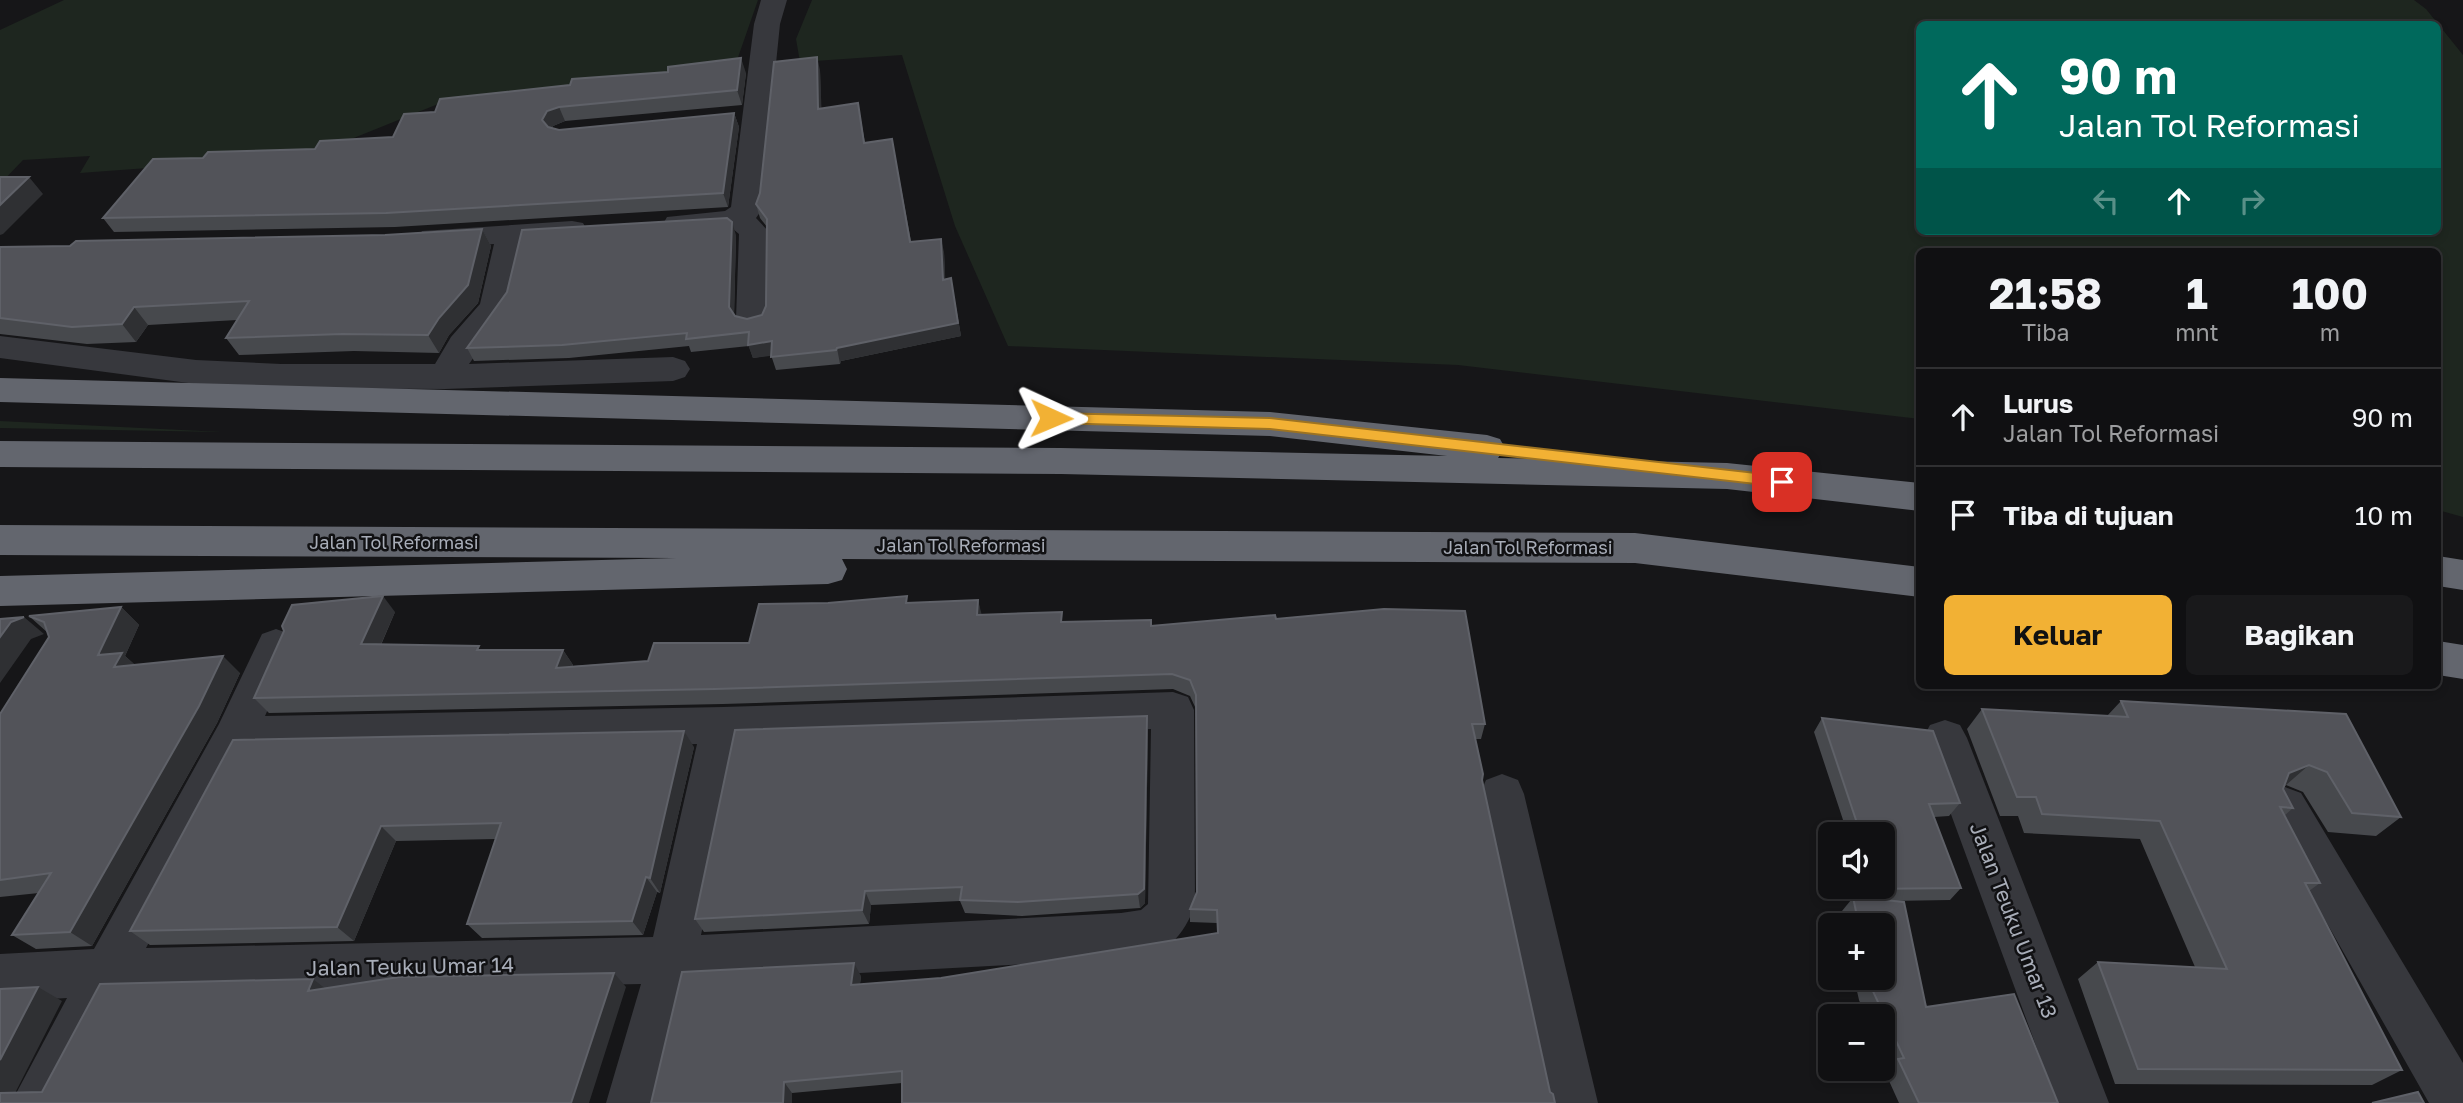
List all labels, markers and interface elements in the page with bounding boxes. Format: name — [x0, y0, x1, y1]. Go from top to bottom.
text: 90 m — [2059, 46, 2177, 105]
icon: ahead — [1944, 49, 2035, 140]
text: Jalan Tol Reformasi — [2059, 106, 2360, 144]
icon: left — [2087, 182, 2125, 220]
icon: ahead — [2160, 182, 2198, 220]
icon: right — [2233, 182, 2271, 220]
text: 21:58 — [1989, 268, 2102, 318]
text: 1 — [2186, 268, 2208, 318]
text: 100 — [2292, 268, 2368, 318]
text: Tiba — [2022, 318, 2069, 346]
text: mnt — [2175, 318, 2219, 346]
text: m — [2320, 318, 2340, 346]
position arrow — [1014, 381, 1088, 455]
text: Lurus — [2003, 388, 2073, 419]
icon: ahead — [1944, 398, 1982, 436]
text: 90 m — [2352, 402, 2413, 433]
text: Jalan Tol Reformasi — [2003, 419, 2219, 447]
pin — [1752, 452, 1812, 512]
icon: arrive — [1763, 463, 1801, 501]
icon: arrive — [1944, 496, 1982, 534]
text: Tiba di tujuan — [2003, 500, 2173, 531]
text: 10 m — [2355, 500, 2413, 531]
street label: Jalan Tol Reformasi — [309, 531, 479, 553]
street label: Jalan Tol Reformasi — [876, 534, 1046, 556]
street label: Jalan Tol Reformasi — [1443, 536, 1613, 558]
button: Keluar — [1944, 595, 2172, 675]
button: Bagikan — [2186, 595, 2413, 675]
street label: Jalan Teuku Umar 13 — [1965, 818, 2063, 1022]
map controls — [1818, 822, 1895, 1081]
button: sound — [1818, 822, 1895, 899]
button: + — [1818, 913, 1895, 990]
street label: Jalan Teuku Umar 14 — [306, 951, 514, 981]
button: − — [1818, 1004, 1895, 1081]

